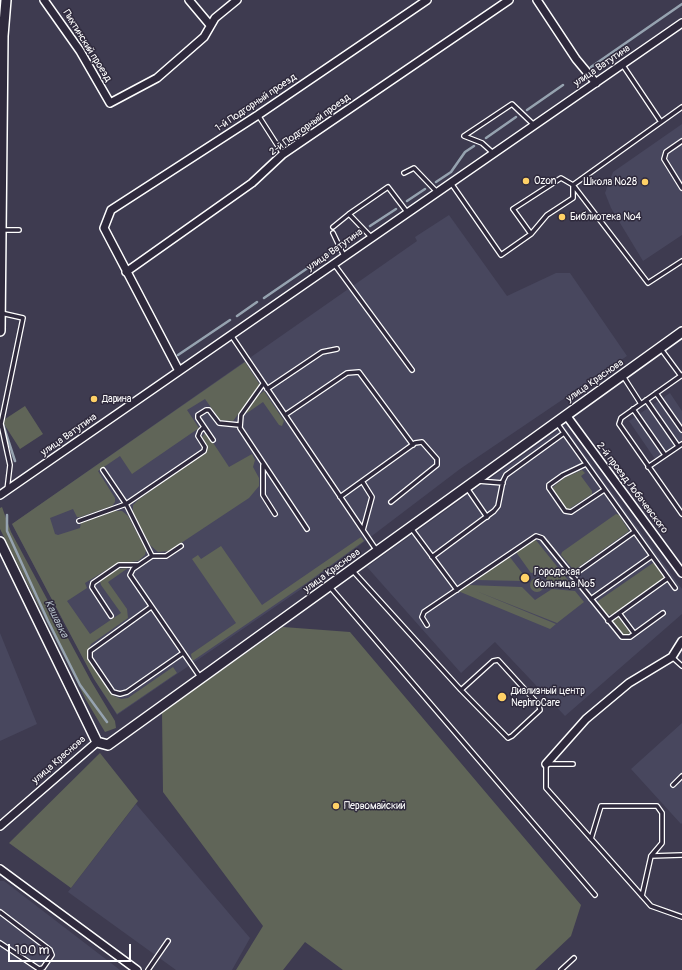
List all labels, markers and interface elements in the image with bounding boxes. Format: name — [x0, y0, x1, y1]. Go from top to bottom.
street label: Пихтинский проезд — [60, 8, 114, 84]
street label: улица Ватутина — [571, 43, 633, 89]
street label: 1-й Подгорный проезд — [213, 71, 299, 135]
street label: 2-й Подгорный проезд — [267, 92, 353, 158]
place label: Ozon — [534, 175, 556, 187]
marker: Ozon — [521, 176, 531, 186]
place label: Школа №28 — [583, 176, 637, 188]
marker: Школа №28 — [640, 177, 650, 187]
place label: Библиотека №4 — [570, 211, 641, 223]
marker: Библиотека №4 — [557, 212, 567, 222]
street label: улица Ватутина — [305, 226, 365, 274]
street label: улица Краснова — [564, 357, 626, 405]
place label: Дарина — [102, 393, 131, 405]
marker: Дарина — [89, 394, 99, 404]
street label: улица Ватутина — [39, 411, 99, 459]
street label: 2-й проезд Лобачевского — [594, 440, 670, 536]
street label: улица Краснова — [301, 546, 363, 596]
place label: Городская больница №5 — [534, 566, 595, 590]
marker: Городская больница №5 — [519, 572, 531, 584]
water label: Кашавка — [41, 598, 71, 640]
place label: Диализный центр NephroCare — [511, 685, 585, 708]
marker: Диализный центр NephroCare — [496, 691, 508, 703]
street label: улица Краснова — [30, 733, 88, 787]
place label: Первомайский — [344, 800, 405, 812]
marker: Первомайский — [331, 801, 341, 811]
scale bar — [10, 936, 133, 962]
text: 100 m — [15, 943, 49, 958]

